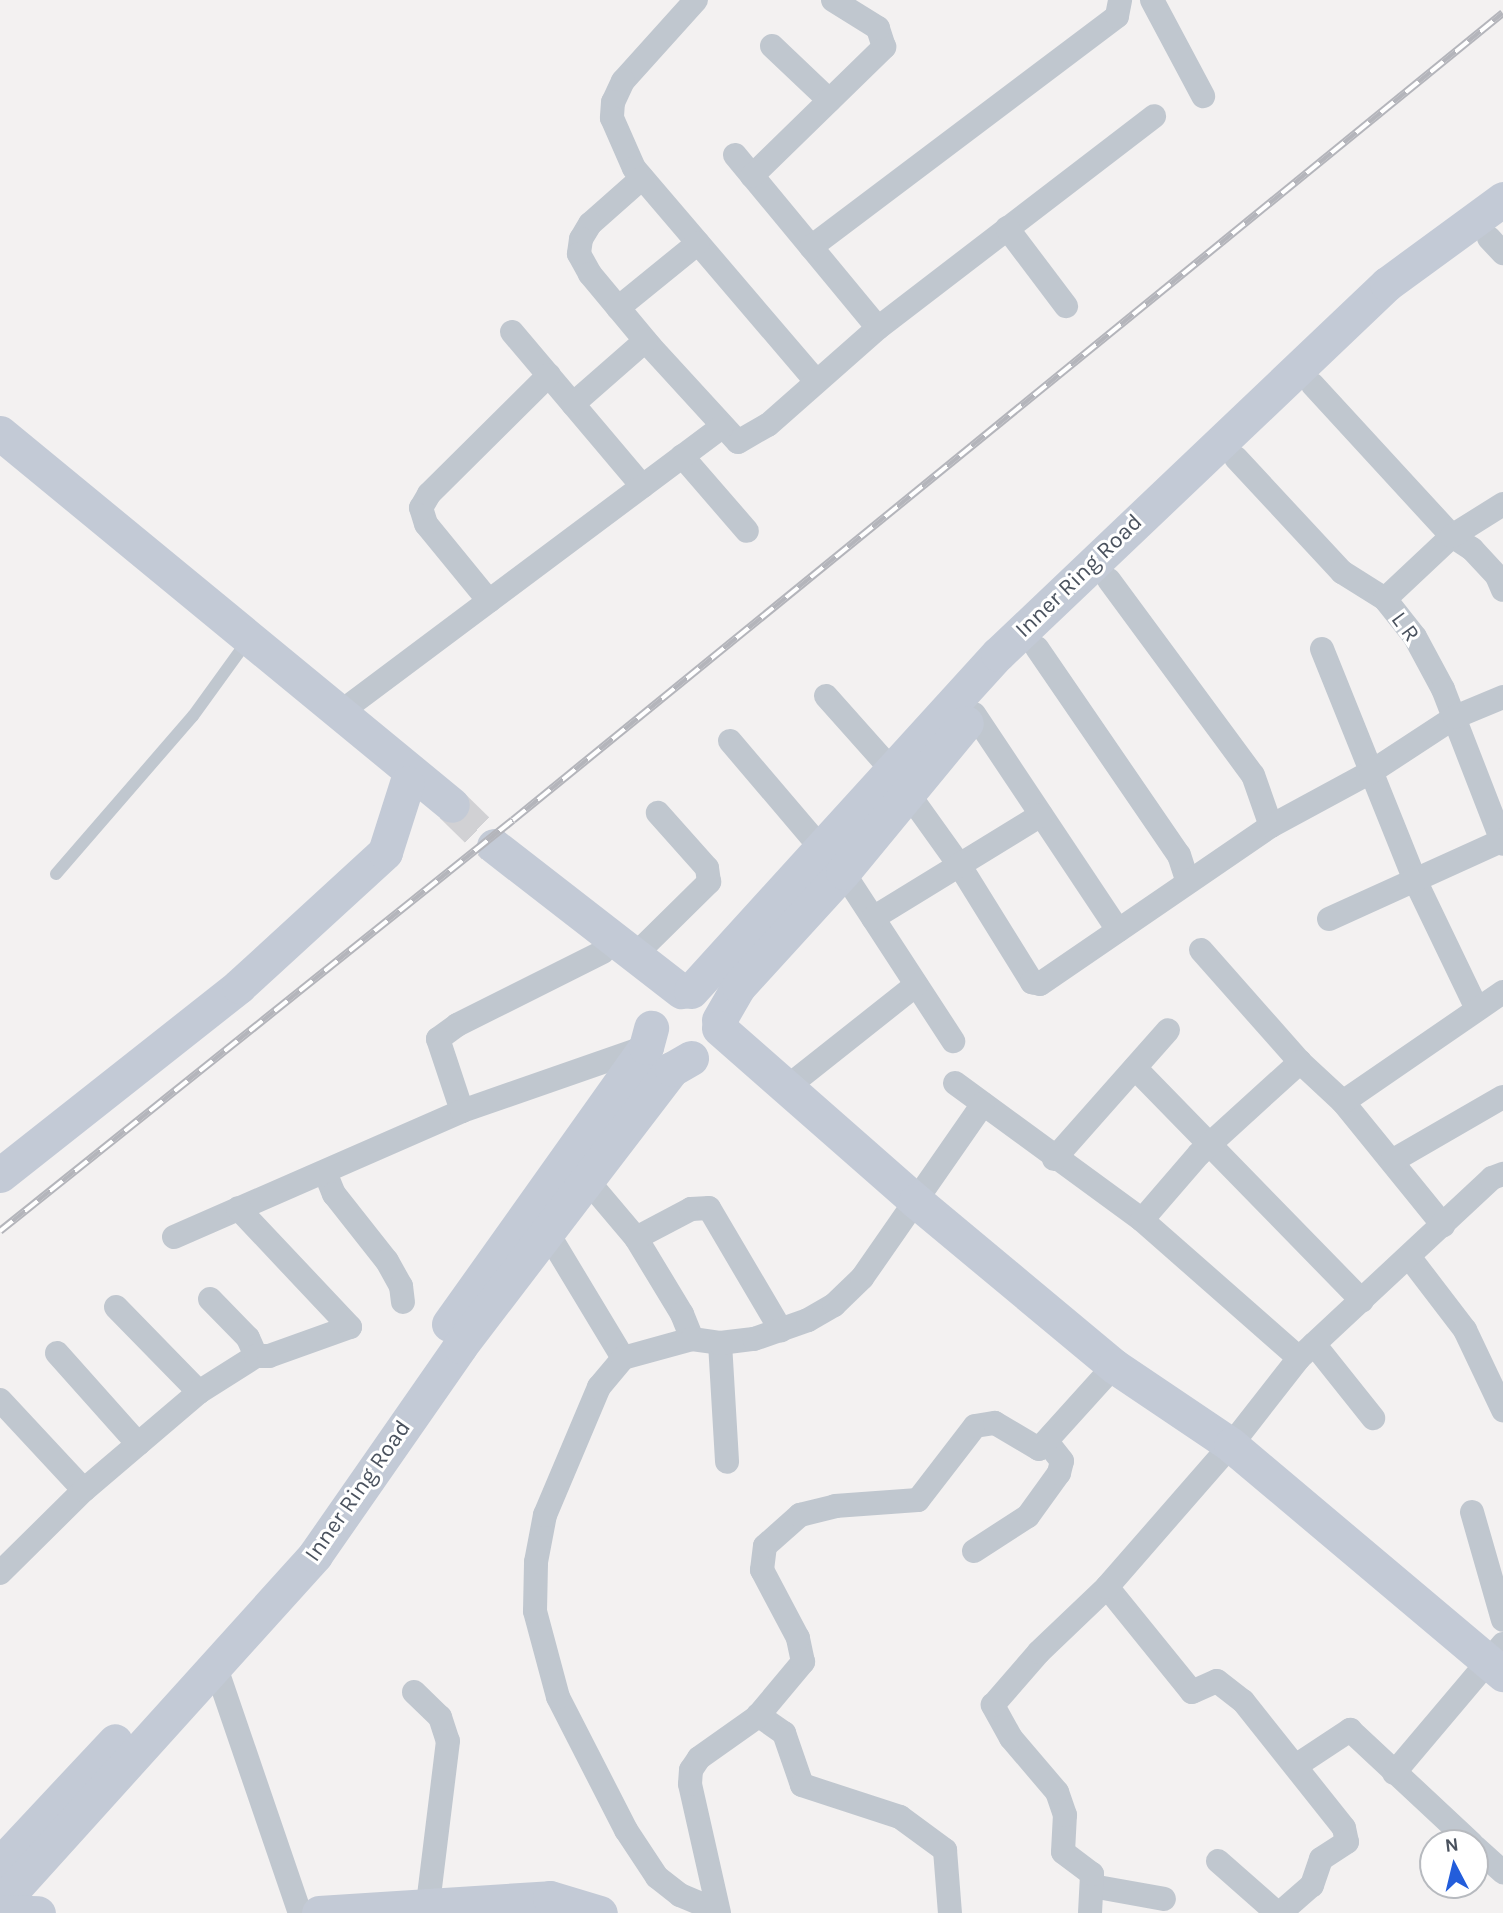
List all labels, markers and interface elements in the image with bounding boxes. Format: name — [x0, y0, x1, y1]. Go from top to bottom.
street label: Inner Ring Road — [1010, 508, 1148, 644]
street label: L R — [1385, 607, 1425, 647]
street label: Inner Ring Road — [299, 1415, 417, 1567]
north arrow — [1419, 1829, 1489, 1899]
text: N — [1444, 1833, 1460, 1857]

